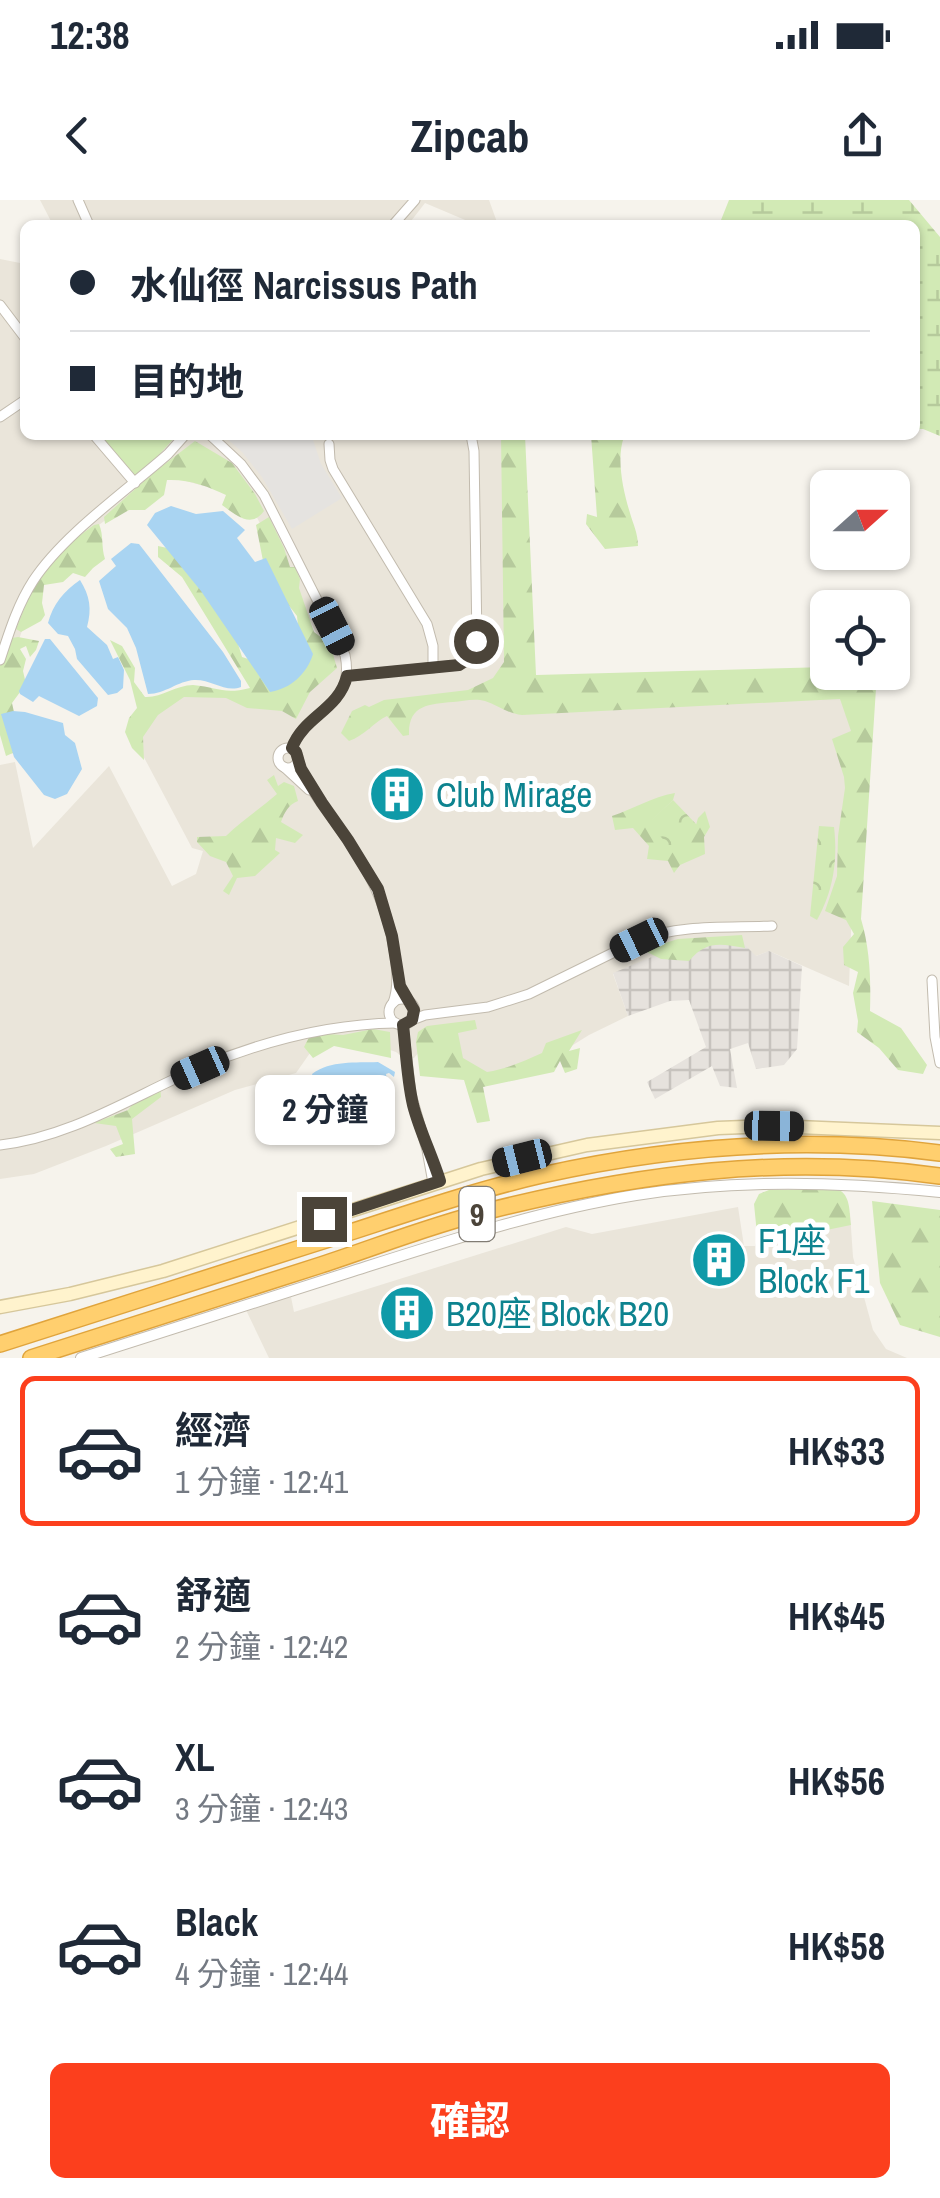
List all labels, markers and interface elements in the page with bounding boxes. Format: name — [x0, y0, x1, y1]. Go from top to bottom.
text: 12:38 — [50, 10, 130, 61]
text: Zipcab — [411, 105, 529, 166]
icon: back — [50, 108, 105, 163]
icon: share — [835, 108, 890, 163]
text: 水仙徑 Narcissus Path — [130, 260, 478, 311]
text: 目的地 — [130, 356, 244, 407]
north arrow — [810, 470, 910, 570]
map controls — [810, 470, 910, 690]
button: locate — [810, 590, 910, 690]
car — [305, 592, 359, 660]
route start — [454, 619, 499, 664]
building icon: Club Mirage — [367, 764, 427, 824]
place label: Club Mirage — [436, 771, 592, 818]
car — [605, 913, 673, 967]
car — [166, 1042, 234, 1094]
callout: 2 分鐘 — [254, 1074, 394, 1144]
text: 2 分鐘 — [282, 1088, 368, 1131]
car — [744, 1110, 804, 1142]
car — [489, 1136, 555, 1180]
road number: 9 — [460, 1187, 494, 1241]
route end — [302, 1197, 347, 1242]
place label: F1座 Block F1 — [758, 1217, 870, 1304]
building icon: F1座 Block F1 — [689, 1230, 749, 1290]
building icon: B20座 Block B20 — [377, 1283, 437, 1343]
place label: B20座 Block B20 — [446, 1290, 669, 1337]
text: 經濟 — [175, 1405, 251, 1456]
icon: car — [55, 1406, 145, 1496]
text: HK$33 — [788, 1426, 885, 1477]
text: 1 分鐘 · 12:41 — [175, 1460, 348, 1503]
text: 舒適 — [175, 1570, 251, 1621]
icon: car — [55, 1571, 145, 1661]
text: HK$45 — [788, 1591, 885, 1642]
text: 2 分鐘 · 12:42 — [175, 1625, 348, 1668]
text: XL — [175, 1732, 215, 1783]
icon: car — [55, 1736, 145, 1826]
text: HK$56 — [788, 1756, 885, 1807]
text: 3 分鐘 · 12:43 — [175, 1787, 348, 1830]
text: Black — [175, 1897, 258, 1948]
icon: car — [55, 1901, 145, 1991]
text: HK$58 — [788, 1921, 885, 1972]
text: 4 分鐘 · 12:44 — [175, 1952, 348, 1995]
button: 確認 — [50, 2063, 890, 2178]

